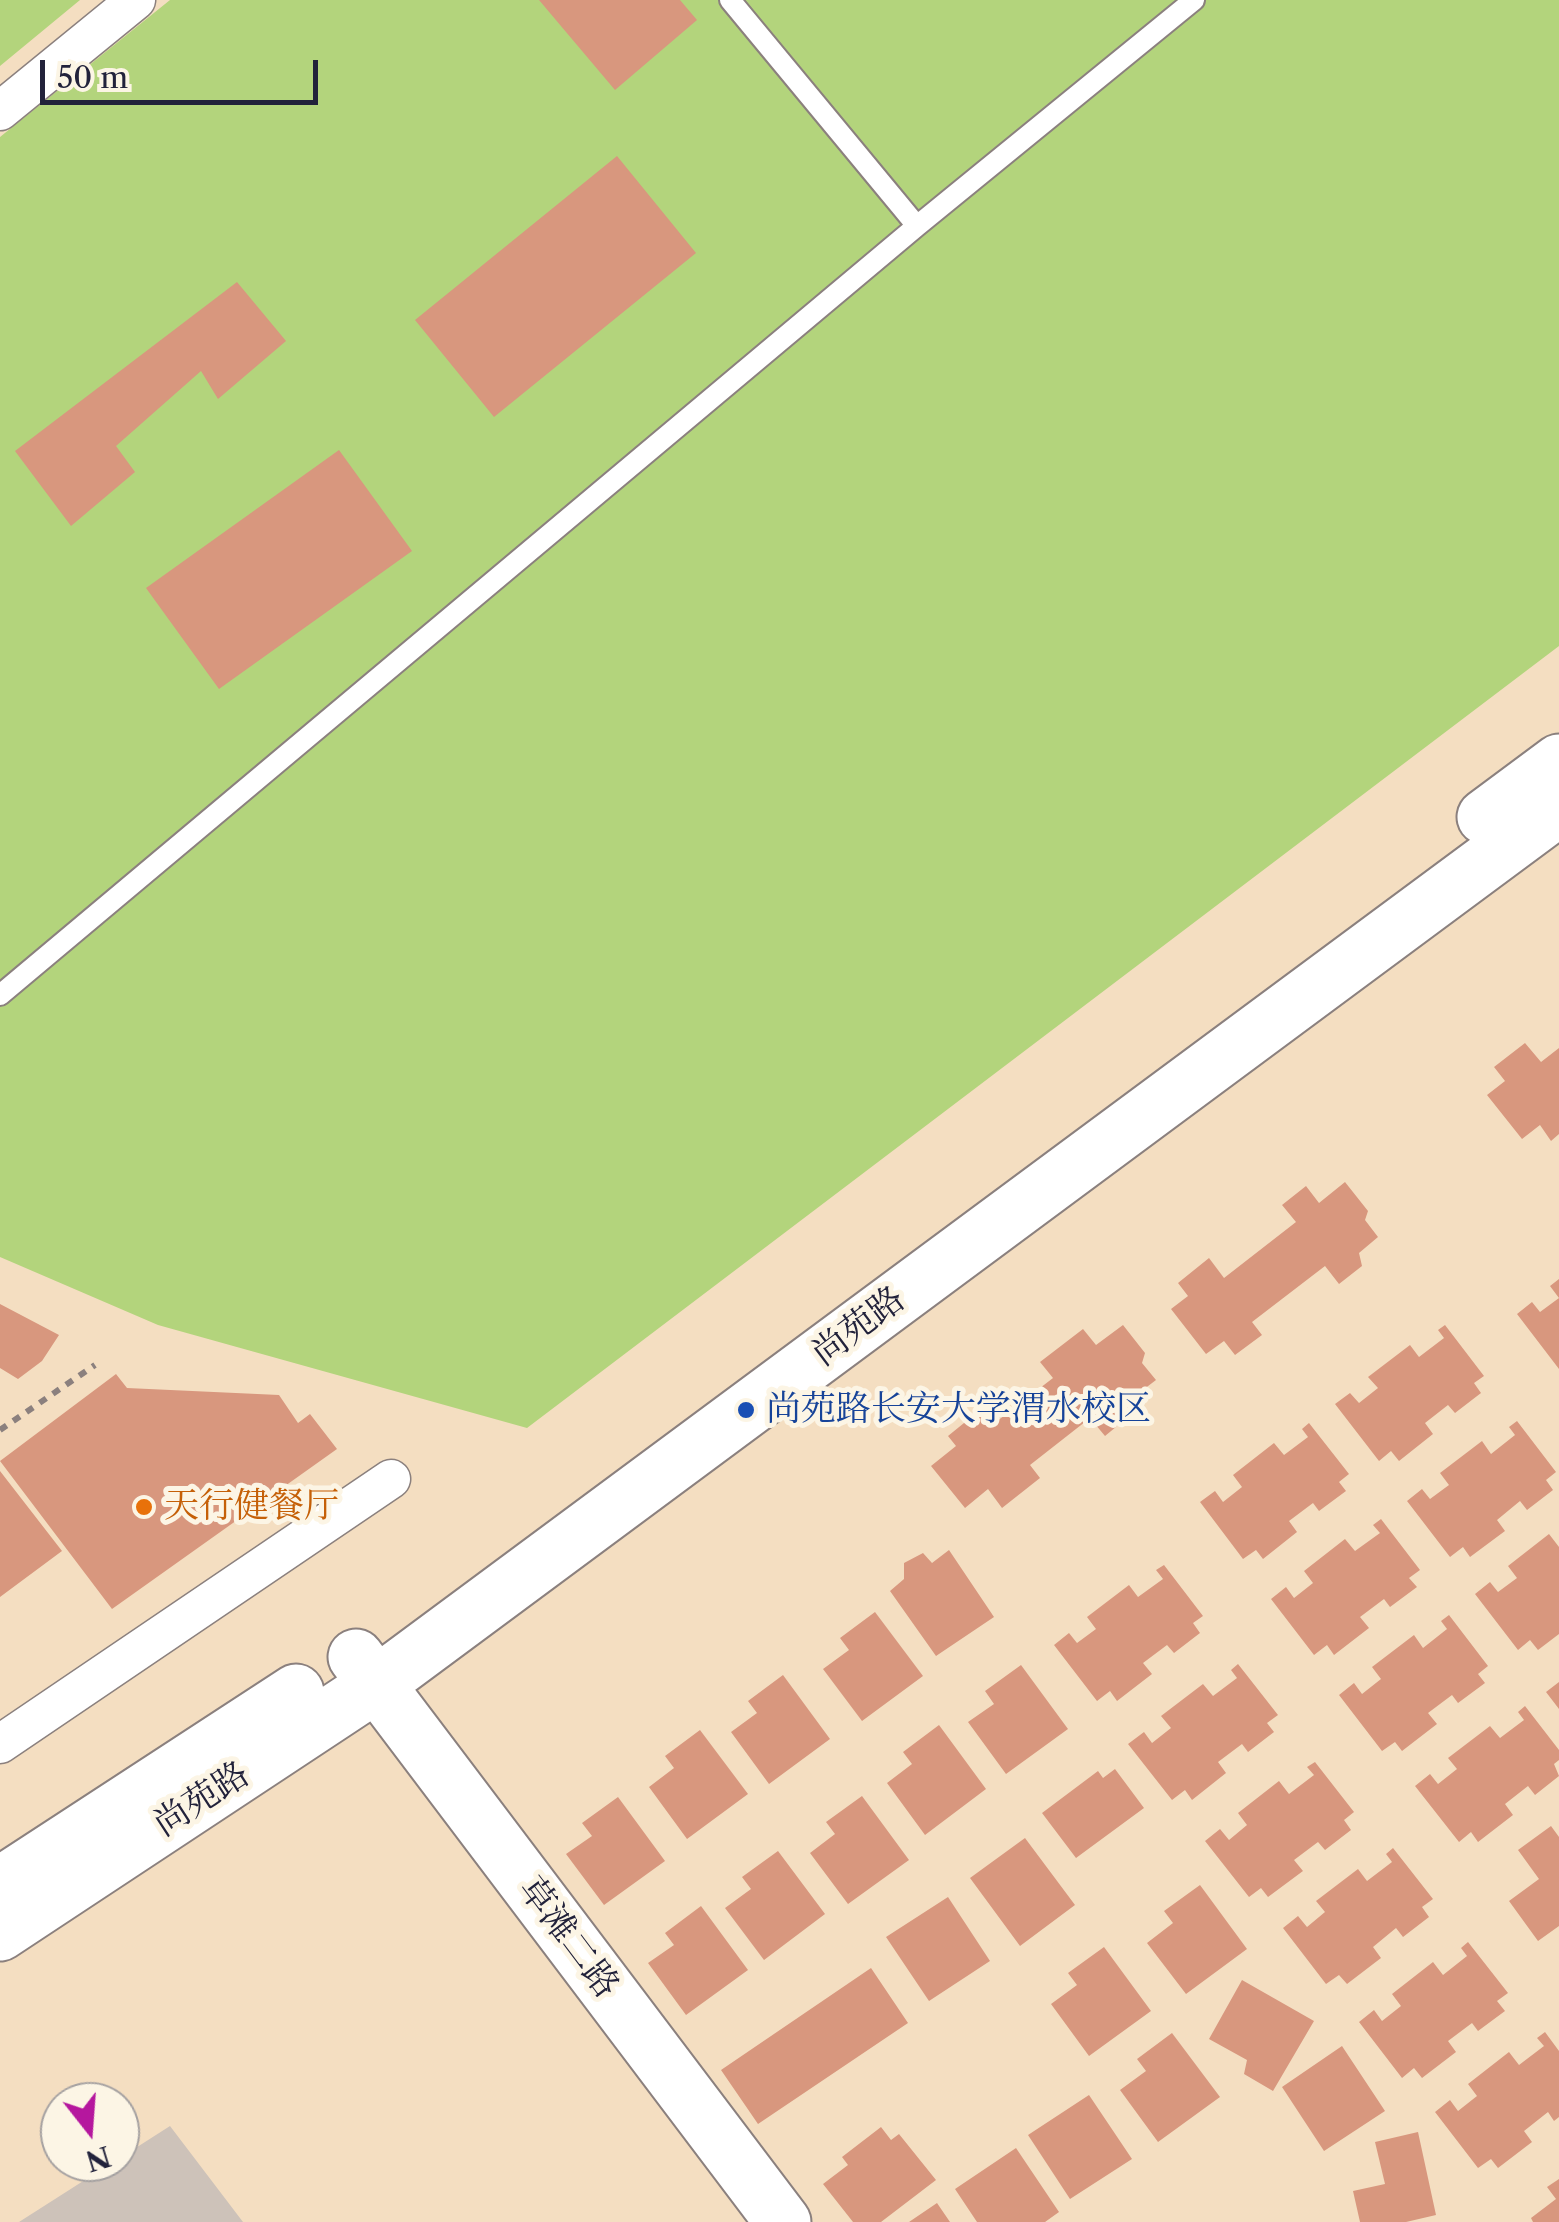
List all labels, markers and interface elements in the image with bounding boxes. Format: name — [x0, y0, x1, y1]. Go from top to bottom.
scale bar — [45, 40, 322, 102]
text: 50 m — [57, 59, 128, 96]
street label: 尚苑路 — [804, 1279, 914, 1375]
place label: 尚苑路长安大学渭水校区 — [766, 1389, 1151, 1431]
marker: 尚苑路长安大学渭水校区 — [735, 1399, 757, 1421]
place label: 天行健餐厅 — [164, 1486, 339, 1528]
marker: 天行健餐厅 — [133, 1496, 155, 1518]
street label: 尚苑路 — [147, 1754, 257, 1846]
street label: 草滩二路 — [509, 1869, 627, 2007]
north arrow — [40, 2082, 140, 2182]
text: N — [82, 2139, 115, 2179]

